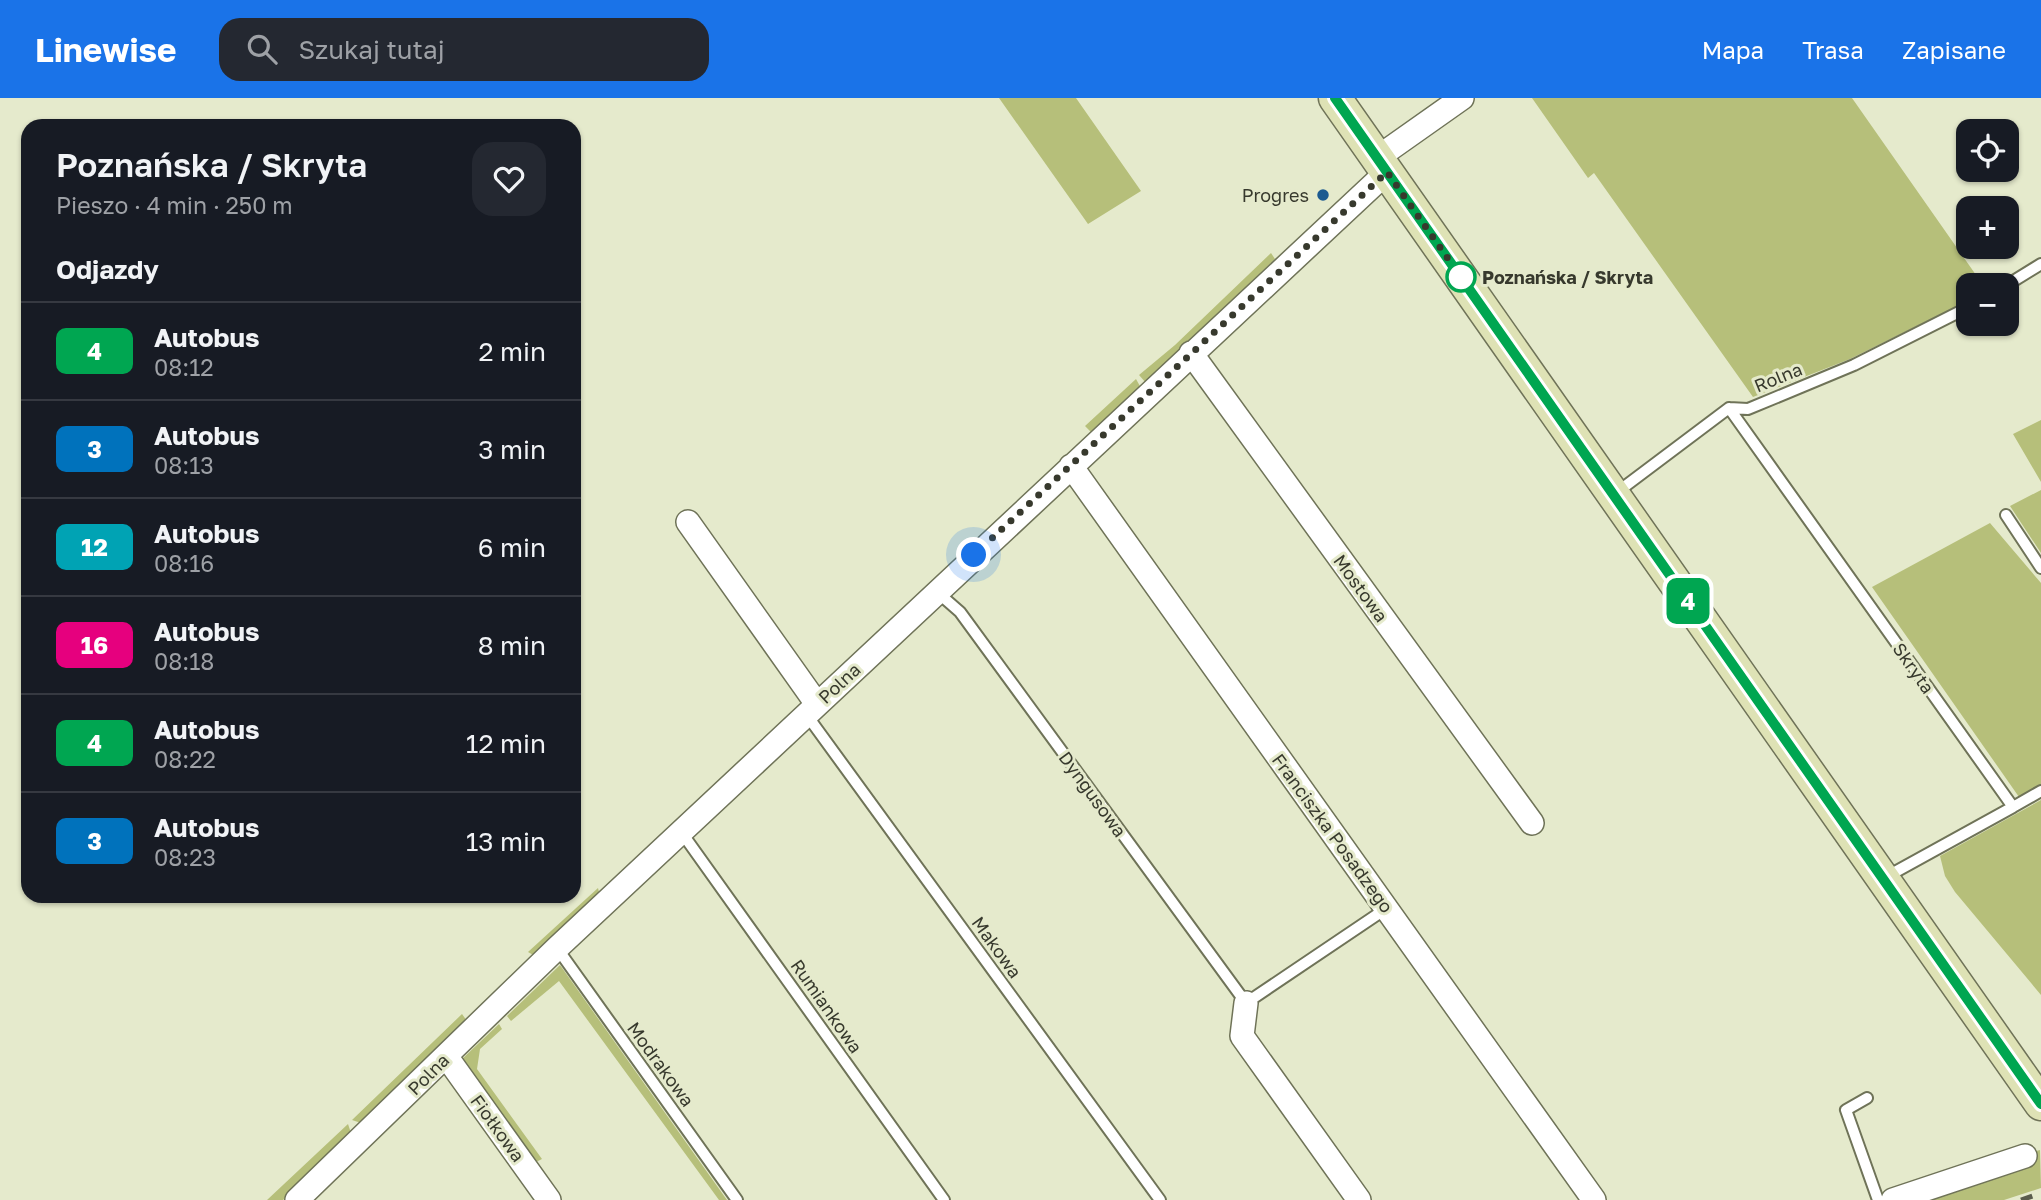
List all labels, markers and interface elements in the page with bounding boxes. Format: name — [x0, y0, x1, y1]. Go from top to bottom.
search box — [219, 18, 709, 81]
text: Linewise — [35, 30, 177, 69]
icon: search — [243, 30, 281, 68]
text: Szukaj tutaj — [299, 34, 445, 65]
text: Mapa — [1702, 35, 1764, 64]
text: Trasa — [1802, 35, 1864, 64]
text: Zapisane — [1902, 35, 2006, 64]
map controls — [1956, 119, 2019, 336]
button: locate — [1956, 119, 2019, 182]
button: heart — [472, 142, 546, 216]
text: Poznańska / Skryta — [56, 145, 367, 184]
place label: Progres — [1242, 184, 1309, 206]
marker: Progres — [1315, 187, 1331, 203]
text: Pieszo · 4 min · 250 m — [56, 191, 293, 219]
button: + — [1956, 196, 2019, 259]
text: Odjazdy — [56, 254, 159, 285]
marker: Poznańska / Skryta — [1446, 262, 1476, 292]
place label: Poznańska / Skryta — [1482, 266, 1653, 288]
button: − — [1956, 273, 2019, 336]
text: Autobus — [154, 322, 260, 353]
text: 4 — [87, 336, 102, 365]
text: 2 min — [478, 336, 546, 367]
text: 08:12 — [154, 353, 214, 381]
street label: Rolna — [1751, 357, 1805, 397]
text: Autobus — [154, 420, 260, 451]
text: 3 — [87, 434, 102, 463]
text: 3 min — [478, 434, 546, 465]
text: 08:13 — [154, 451, 214, 479]
text: Autobus — [154, 518, 260, 549]
text: 12 — [81, 532, 108, 561]
text: 6 min — [478, 532, 546, 563]
your location — [956, 537, 991, 572]
text: 08:16 — [154, 549, 214, 577]
street label: Mostowa — [1329, 550, 1393, 626]
line badge: 4 — [1665, 578, 1711, 624]
text: 4 — [1681, 586, 1696, 615]
text: Autobus — [154, 616, 260, 647]
text: 16 — [81, 630, 108, 659]
text: 8 min — [478, 630, 546, 661]
street label: Skryta — [1889, 638, 1939, 698]
text: 08:18 — [154, 647, 214, 675]
street label: Polna — [813, 658, 865, 708]
text: Autobus — [154, 714, 260, 745]
text: 4 — [87, 728, 102, 757]
text: 12 min — [466, 728, 546, 759]
text: 08:22 — [154, 745, 216, 773]
street label: Dyngusowa — [1055, 747, 1131, 841]
street label: Franciszka Posadzego — [1268, 749, 1398, 917]
text: Autobus — [154, 812, 260, 843]
text: 3 — [87, 826, 102, 855]
text: 13 min — [466, 826, 546, 857]
text: 08:23 — [154, 843, 216, 871]
street label: Makowa — [967, 912, 1027, 982]
street label: Rumiankowa — [787, 955, 867, 1057]
street label: Modrakowa — [623, 1017, 699, 1111]
street label: Polna — [403, 1049, 453, 1099]
street label: Fiołkowa — [466, 1090, 530, 1166]

